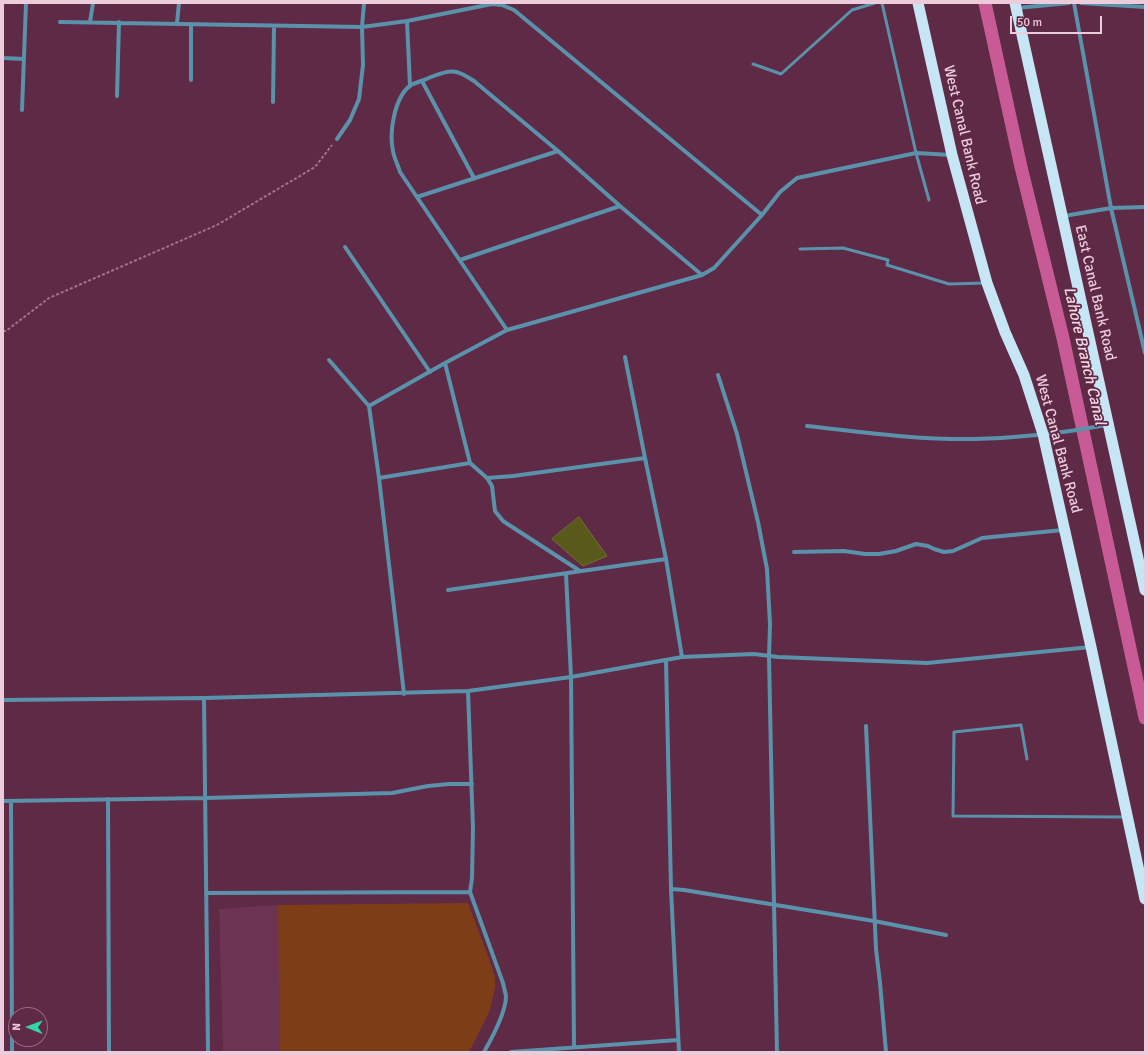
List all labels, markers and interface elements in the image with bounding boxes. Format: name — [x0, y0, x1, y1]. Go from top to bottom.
scale bar — [1012, 8, 1104, 34]
text: 50 m — [1017, 15, 1042, 30]
street label: West Canal Bank Road — [939, 63, 989, 207]
street label: East Canal Bank Road — [1071, 223, 1119, 363]
water label: Lahore Branch Canal — [1059, 285, 1109, 427]
street label: West Canal Bank Road — [1031, 373, 1085, 515]
north arrow — [8, 1007, 48, 1047]
text: N — [10, 1023, 23, 1031]

